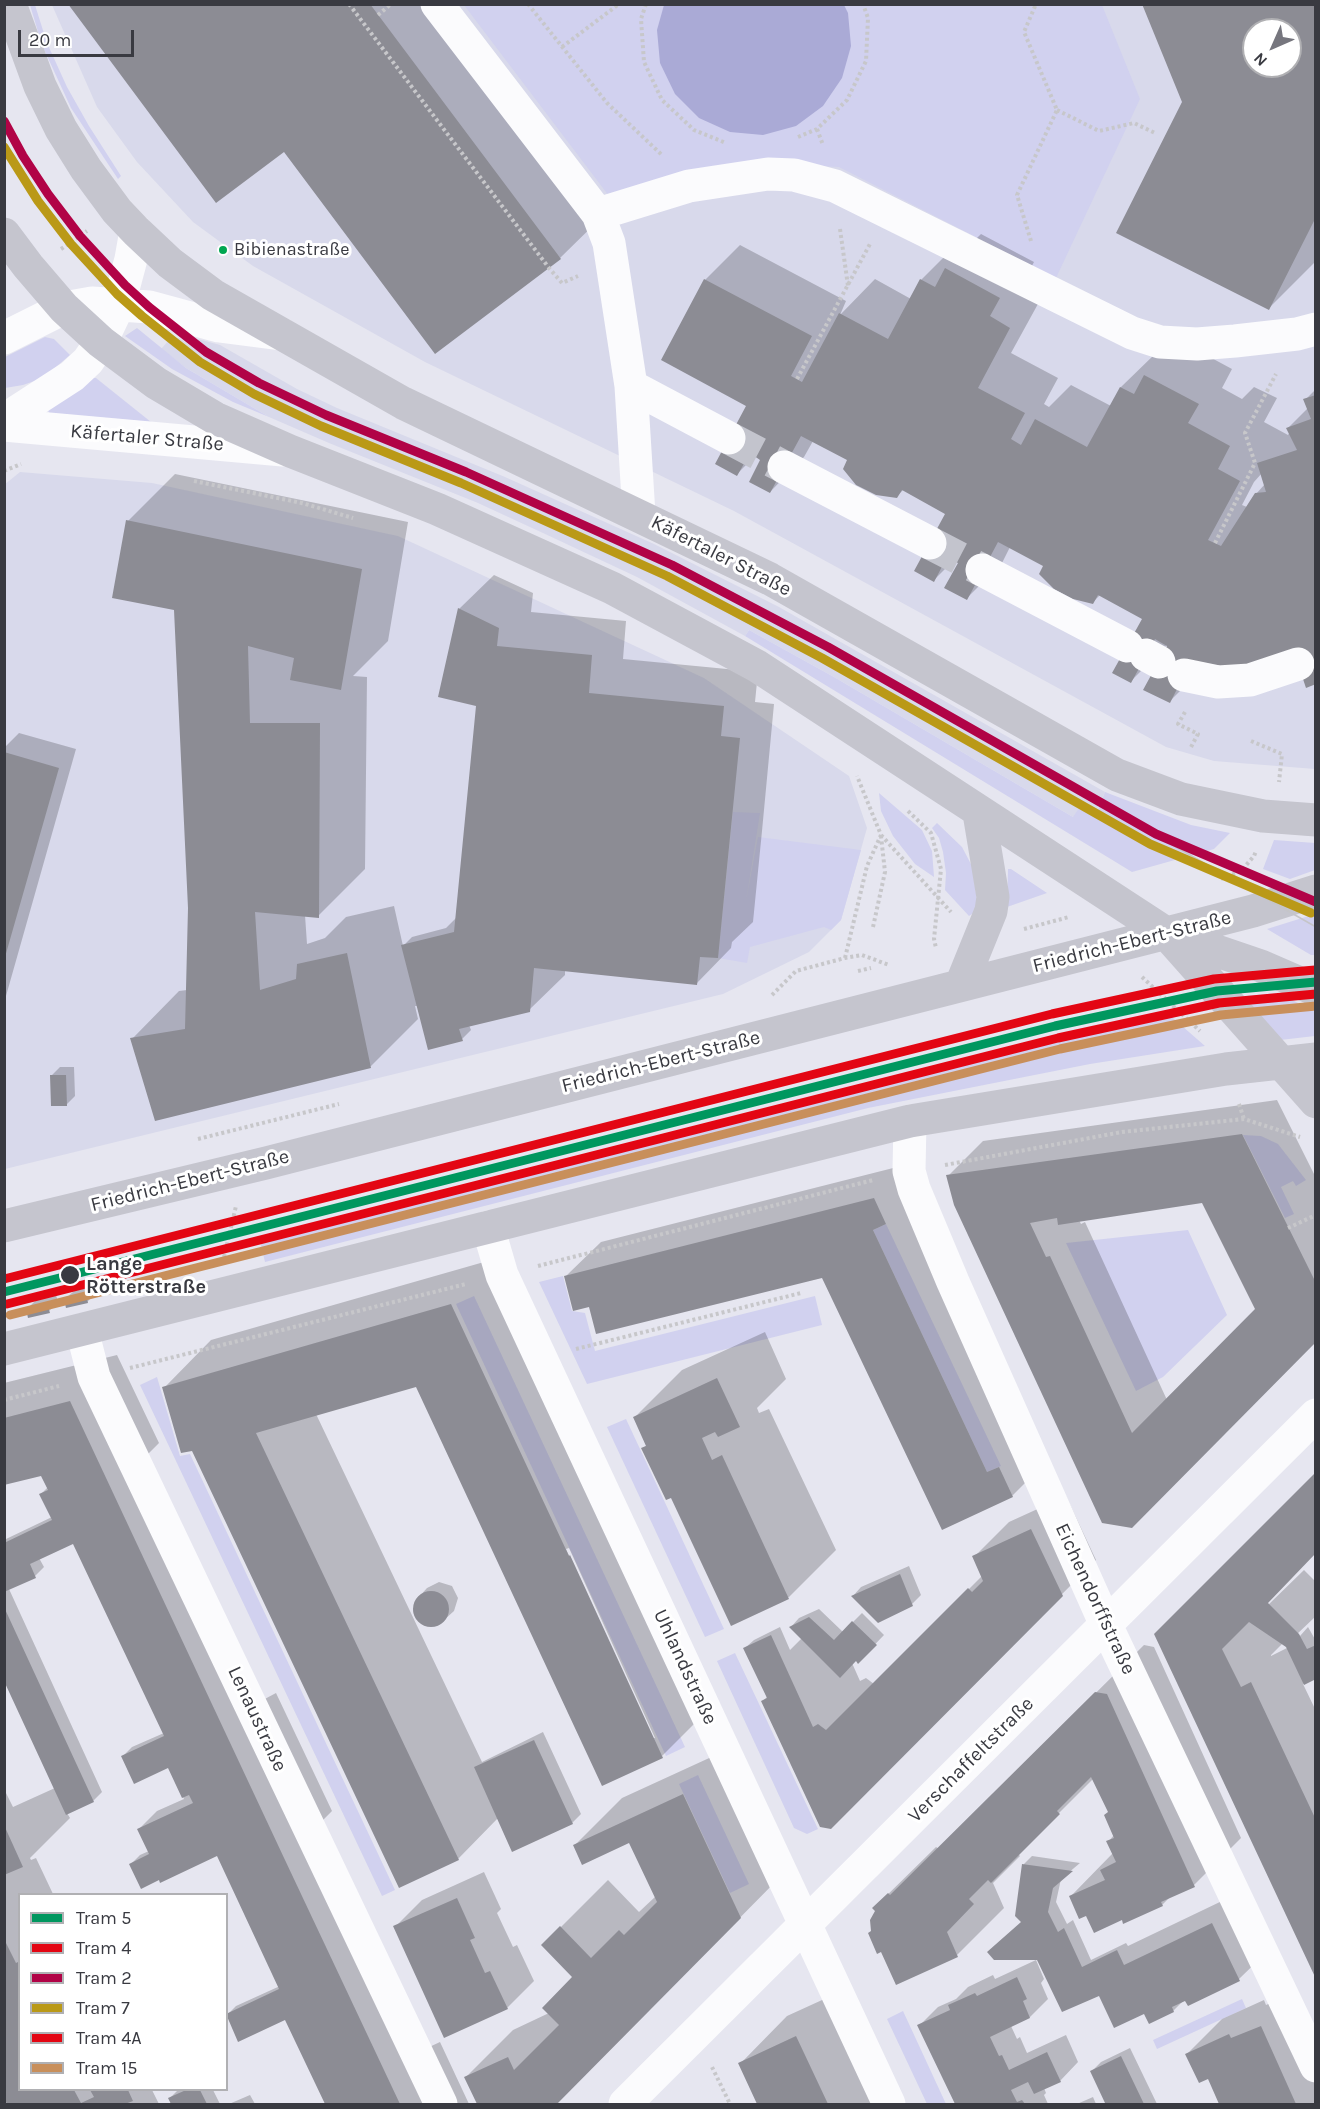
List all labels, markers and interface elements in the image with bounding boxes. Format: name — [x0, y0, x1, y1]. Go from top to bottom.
scale bar — [21, 18, 136, 56]
north arrow — [1242, 18, 1302, 78]
text: 20 m — [29, 29, 71, 51]
text: N — [1250, 49, 1271, 70]
place label: Bibienastraße — [234, 239, 350, 261]
marker: Bibienastraße — [217, 244, 229, 256]
street label: Käfertaler Straße — [69, 419, 225, 457]
street label: Käfertaler Straße — [647, 510, 795, 602]
street label: Friedrich-Ebert-Straße — [1030, 906, 1234, 978]
street label: Friedrich-Ebert-Straße — [559, 1026, 763, 1098]
street label: Friedrich-Ebert-Straße — [88, 1145, 292, 1217]
place label: Lange Rötterstraße — [86, 1252, 206, 1299]
marker: Lange Rötterstraße — [59, 1264, 81, 1286]
street label: Eichendorffstraße — [1049, 1520, 1141, 1678]
street label: Uhlandstraße — [648, 1606, 722, 1728]
street label: Lenaustraße — [222, 1662, 292, 1776]
street label: Verschaffeltstraße — [903, 1692, 1039, 1828]
legend — [18, 1893, 228, 2091]
text: Tram 5 — [76, 1907, 131, 1929]
text: Tram 4 — [76, 1937, 131, 1959]
text: Tram 2 — [76, 1967, 132, 1989]
text: Tram 7 — [76, 1997, 130, 2019]
text: Tram 4A — [76, 2027, 142, 2049]
text: Tram 15 — [76, 2057, 137, 2079]

